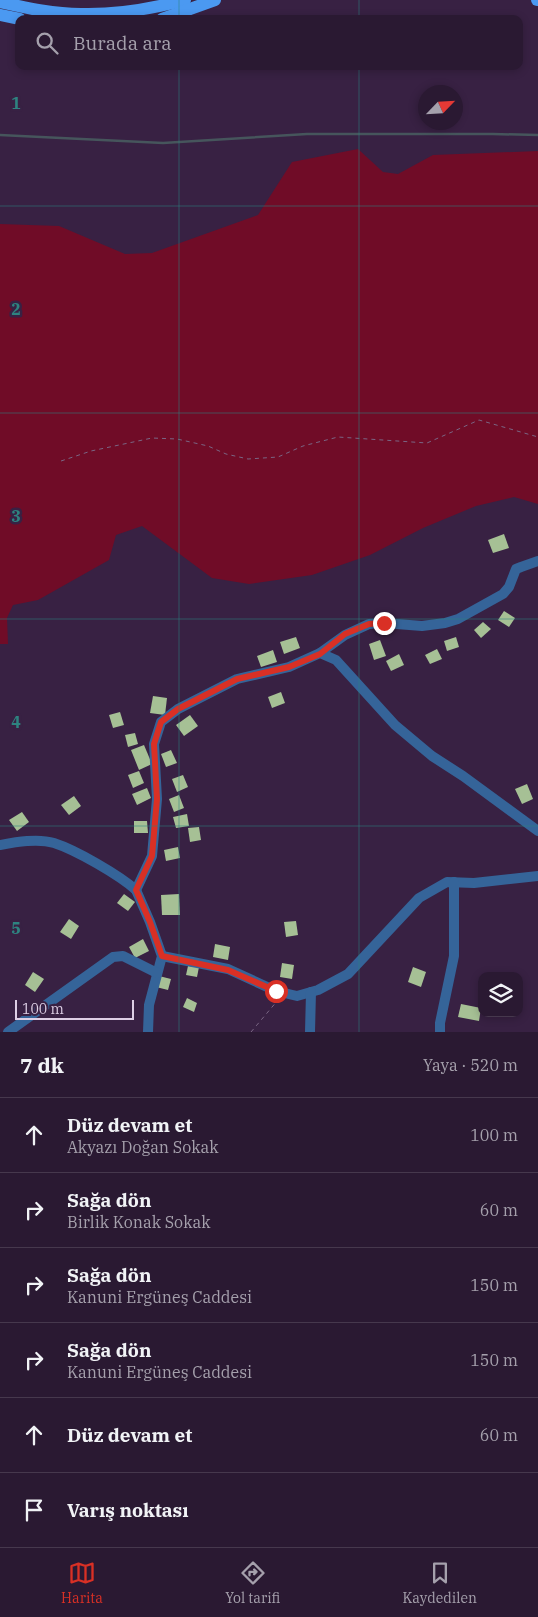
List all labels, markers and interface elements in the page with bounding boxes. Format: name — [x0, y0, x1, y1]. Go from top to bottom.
search box — [15, 15, 523, 70]
icon: search — [33, 29, 61, 57]
text: Burada ara — [73, 31, 172, 55]
north arrow — [418, 85, 463, 130]
text: 1 — [11, 93, 21, 113]
text: 2 — [11, 299, 21, 319]
text: 3 — [11, 506, 21, 526]
route end — [373, 612, 396, 635]
text: 4 — [11, 712, 21, 732]
text: 5 — [11, 918, 21, 938]
map controls — [478, 972, 523, 1017]
button: layers — [478, 972, 523, 1017]
route start — [265, 980, 288, 1003]
scale bar — [15, 997, 134, 1020]
text: 100 m — [22, 1000, 64, 1018]
text: 7 dk — [20, 1051, 64, 1079]
text: Yaya · 520 m — [423, 1055, 518, 1075]
text: Düz devam et — [67, 1113, 192, 1137]
icon: ahead — [20, 1121, 48, 1149]
text: 100 m — [470, 1125, 518, 1145]
text: Akyazı Doğan Sokak — [67, 1137, 219, 1157]
text: Sağa dön — [67, 1188, 151, 1212]
icon: right — [20, 1196, 48, 1224]
text: 60 m — [480, 1200, 518, 1220]
text: Birlik Konak Sokak — [67, 1212, 211, 1232]
text: Sağa dön — [67, 1263, 151, 1287]
icon: right — [20, 1271, 48, 1299]
text: 150 m — [470, 1275, 518, 1295]
text: Kanuni Ergüneş Caddesi — [67, 1287, 252, 1307]
text: Sağa dön — [67, 1338, 151, 1362]
icon: right — [20, 1346, 48, 1374]
text: 150 m — [470, 1350, 518, 1370]
text: Kanuni Ergüneş Caddesi — [67, 1362, 252, 1382]
icon: ahead — [20, 1421, 48, 1449]
text: Düz devam et — [67, 1423, 192, 1447]
text: 60 m — [480, 1425, 518, 1445]
icon: arrive — [20, 1496, 48, 1524]
text: Varış noktası — [67, 1498, 189, 1522]
tab: Harita — [61, 1559, 103, 1607]
tab: Yol tarifi — [225, 1559, 280, 1607]
tab: Kaydedilen — [403, 1559, 477, 1607]

